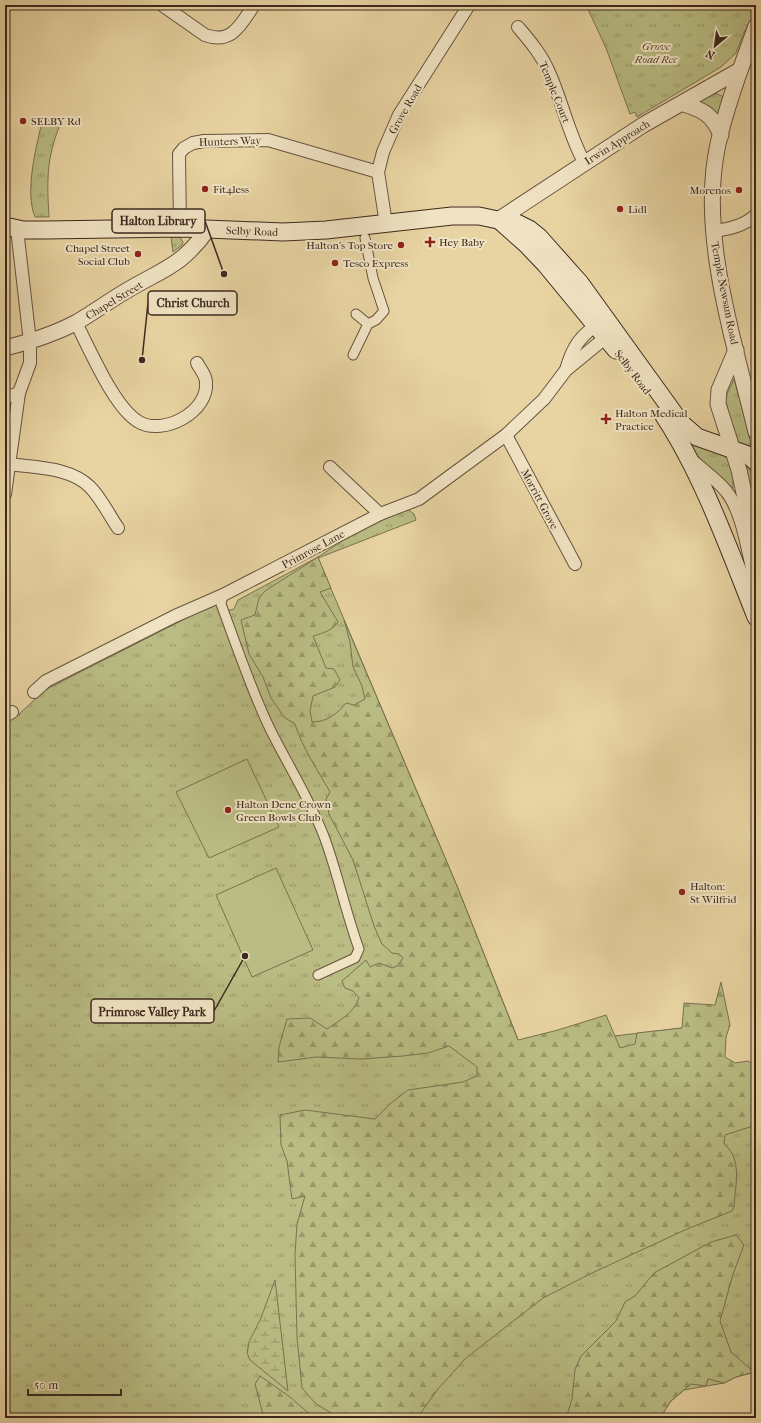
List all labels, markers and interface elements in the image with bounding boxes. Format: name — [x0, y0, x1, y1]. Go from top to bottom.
north arrow — [695, 26, 735, 66]
park label: Grove Road Rec — [634, 40, 678, 66]
text: N — [703, 46, 717, 62]
street label: Temple Court — [536, 59, 573, 125]
street label: Grove Road — [386, 81, 425, 136]
place label: SELBY Rd — [31, 115, 82, 128]
marker: SELBY Rd — [18, 116, 28, 126]
street label: Irwin Approach — [582, 117, 653, 168]
street label: Hunters Way — [199, 134, 263, 149]
place label: Fit4less — [213, 183, 249, 196]
marker: Fit4less — [200, 184, 210, 194]
place label: Morenos — [690, 184, 731, 197]
marker: Morenos — [734, 185, 744, 195]
place label: Lidl — [628, 203, 647, 216]
marker: Lidl — [615, 204, 625, 214]
callout: Halton Library — [112, 209, 205, 233]
text: Halton Library — [119, 214, 197, 229]
street label: Selby Road — [226, 224, 279, 239]
marker: Hey Baby — [424, 236, 436, 248]
place label: Hey Baby — [439, 236, 486, 249]
place label: Halton's Top Store — [306, 239, 394, 252]
marker: Halton's Top Store — [396, 240, 406, 250]
street label: Temple Newsam Road — [708, 241, 741, 347]
place label: Chapel Street Social Club — [66, 242, 130, 268]
marker: Chapel Street Social Club — [133, 249, 143, 259]
place label: Tesco Express — [343, 257, 408, 270]
marker: Tesco Express — [330, 258, 340, 268]
street label: Chapel Street — [83, 278, 145, 323]
callout: Christ Church — [148, 291, 237, 315]
text: Christ Church — [156, 296, 230, 310]
street label: Selby Road — [612, 348, 654, 398]
place label: Halton Medical Practice — [615, 407, 687, 433]
marker: Halton Medical Practice — [600, 413, 612, 425]
street label: Morritt Grove — [518, 467, 561, 532]
street label: Primrose Lane — [280, 527, 347, 571]
place label: Halton Dene Crown Green Bowls Club — [236, 798, 331, 824]
marker: Halton Dene Crown Green Bowls Club — [223, 805, 233, 815]
place label: Halton: St Wilfrid — [690, 880, 737, 906]
marker: Halton: St Wilfrid — [677, 887, 687, 897]
callout: Primrose Valley Park — [91, 999, 214, 1023]
text: Primrose Valley Park — [98, 1005, 207, 1020]
scale bar — [28, 1371, 121, 1397]
text: 50 m — [34, 1378, 58, 1392]

